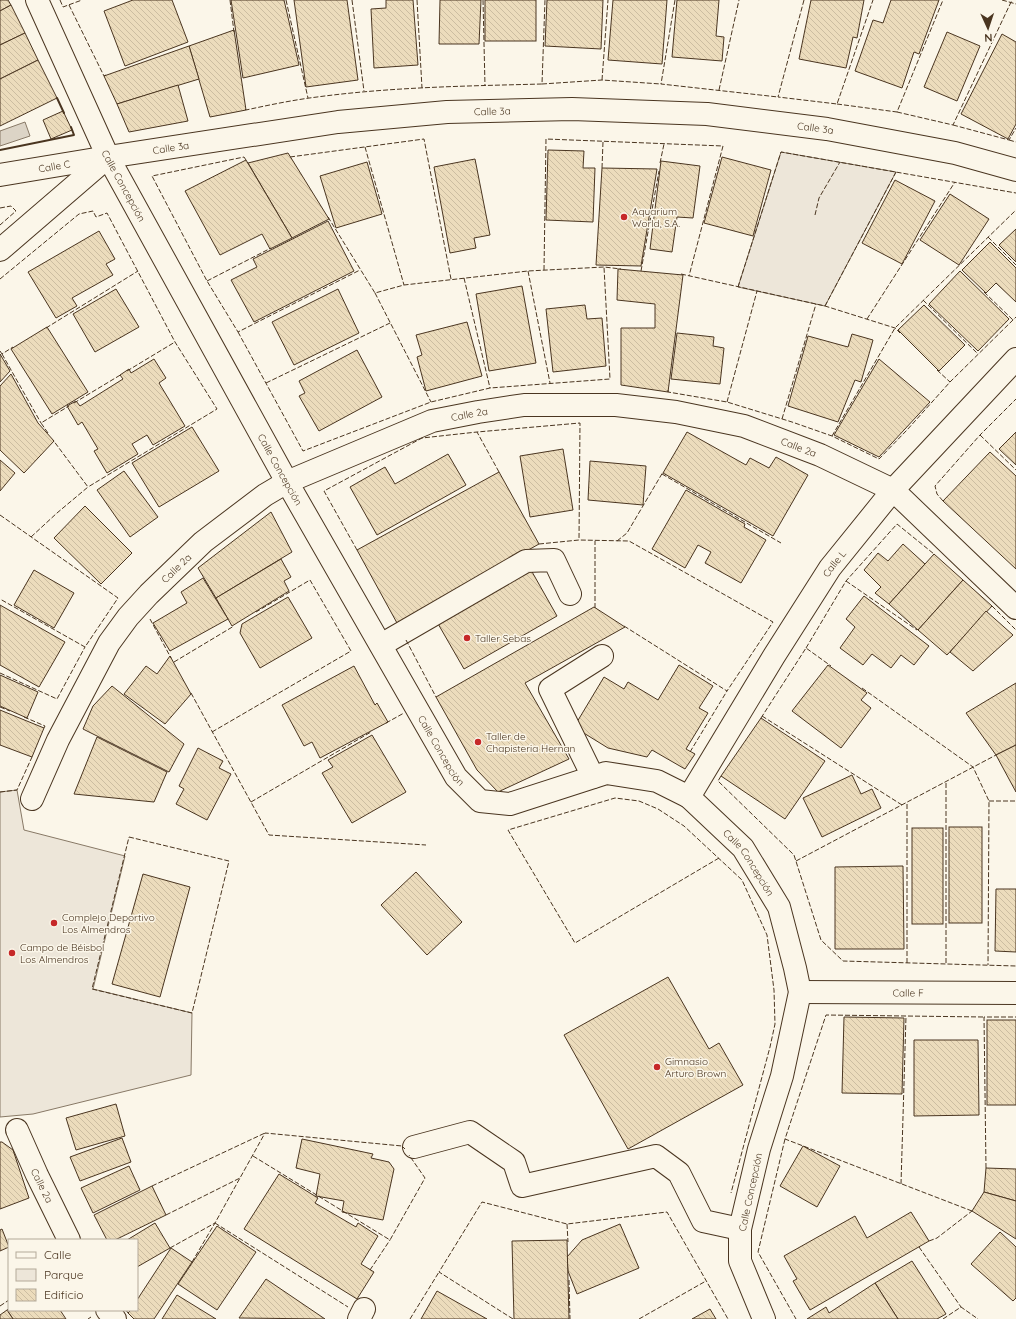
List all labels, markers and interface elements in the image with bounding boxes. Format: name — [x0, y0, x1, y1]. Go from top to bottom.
north arrow — [968, 8, 1008, 48]
text: N — [984, 31, 993, 45]
street label: Calle 3a — [474, 104, 511, 118]
street label: Calle 3a — [796, 119, 835, 137]
street label: Calle 3a — [152, 139, 190, 157]
street label: Calle Concepción — [99, 148, 148, 224]
street label: Calle C — [37, 157, 72, 175]
place label: Aquarium World, S.A. — [632, 205, 680, 230]
marker: Aquarium World, S.A. — [619, 212, 629, 222]
street label: Calle 2a — [450, 405, 489, 424]
street label: Calle Concepción — [255, 432, 305, 508]
street label: Calle 2a — [779, 435, 818, 460]
street label: Calle L — [820, 547, 849, 580]
street label: Calle 2a — [159, 551, 194, 586]
place label: Taller Sebas — [475, 632, 531, 645]
marker: Taller Sebas — [462, 633, 472, 643]
street label: Calle Concepción — [415, 713, 467, 789]
place label: Taller de Chapisteria Hernan — [486, 730, 575, 755]
marker: Taller de Chapisteria Hernan — [473, 737, 483, 747]
street label: Calle Concepción — [720, 827, 777, 899]
place label: Complejo Deportivo Los Almendros — [62, 911, 155, 936]
marker: Complejo Deportivo Los Almendros — [49, 918, 59, 928]
place label: Campo de Béisbol Los Almendros — [20, 941, 104, 966]
marker: Campo de Béisbol Los Almendros — [7, 948, 17, 958]
street label: Calle F — [892, 986, 924, 1000]
place label: Gimnasio Arturo Brown — [665, 1055, 726, 1080]
marker: Gimnasio Arturo Brown — [652, 1062, 662, 1072]
street label: Calle Concepción — [736, 1152, 765, 1233]
street label: Calle 2a — [28, 1166, 56, 1205]
legend — [8, 1239, 138, 1311]
text: Calle — [44, 1247, 72, 1262]
text: Parque — [44, 1267, 84, 1282]
text: Edificio — [44, 1287, 84, 1302]

